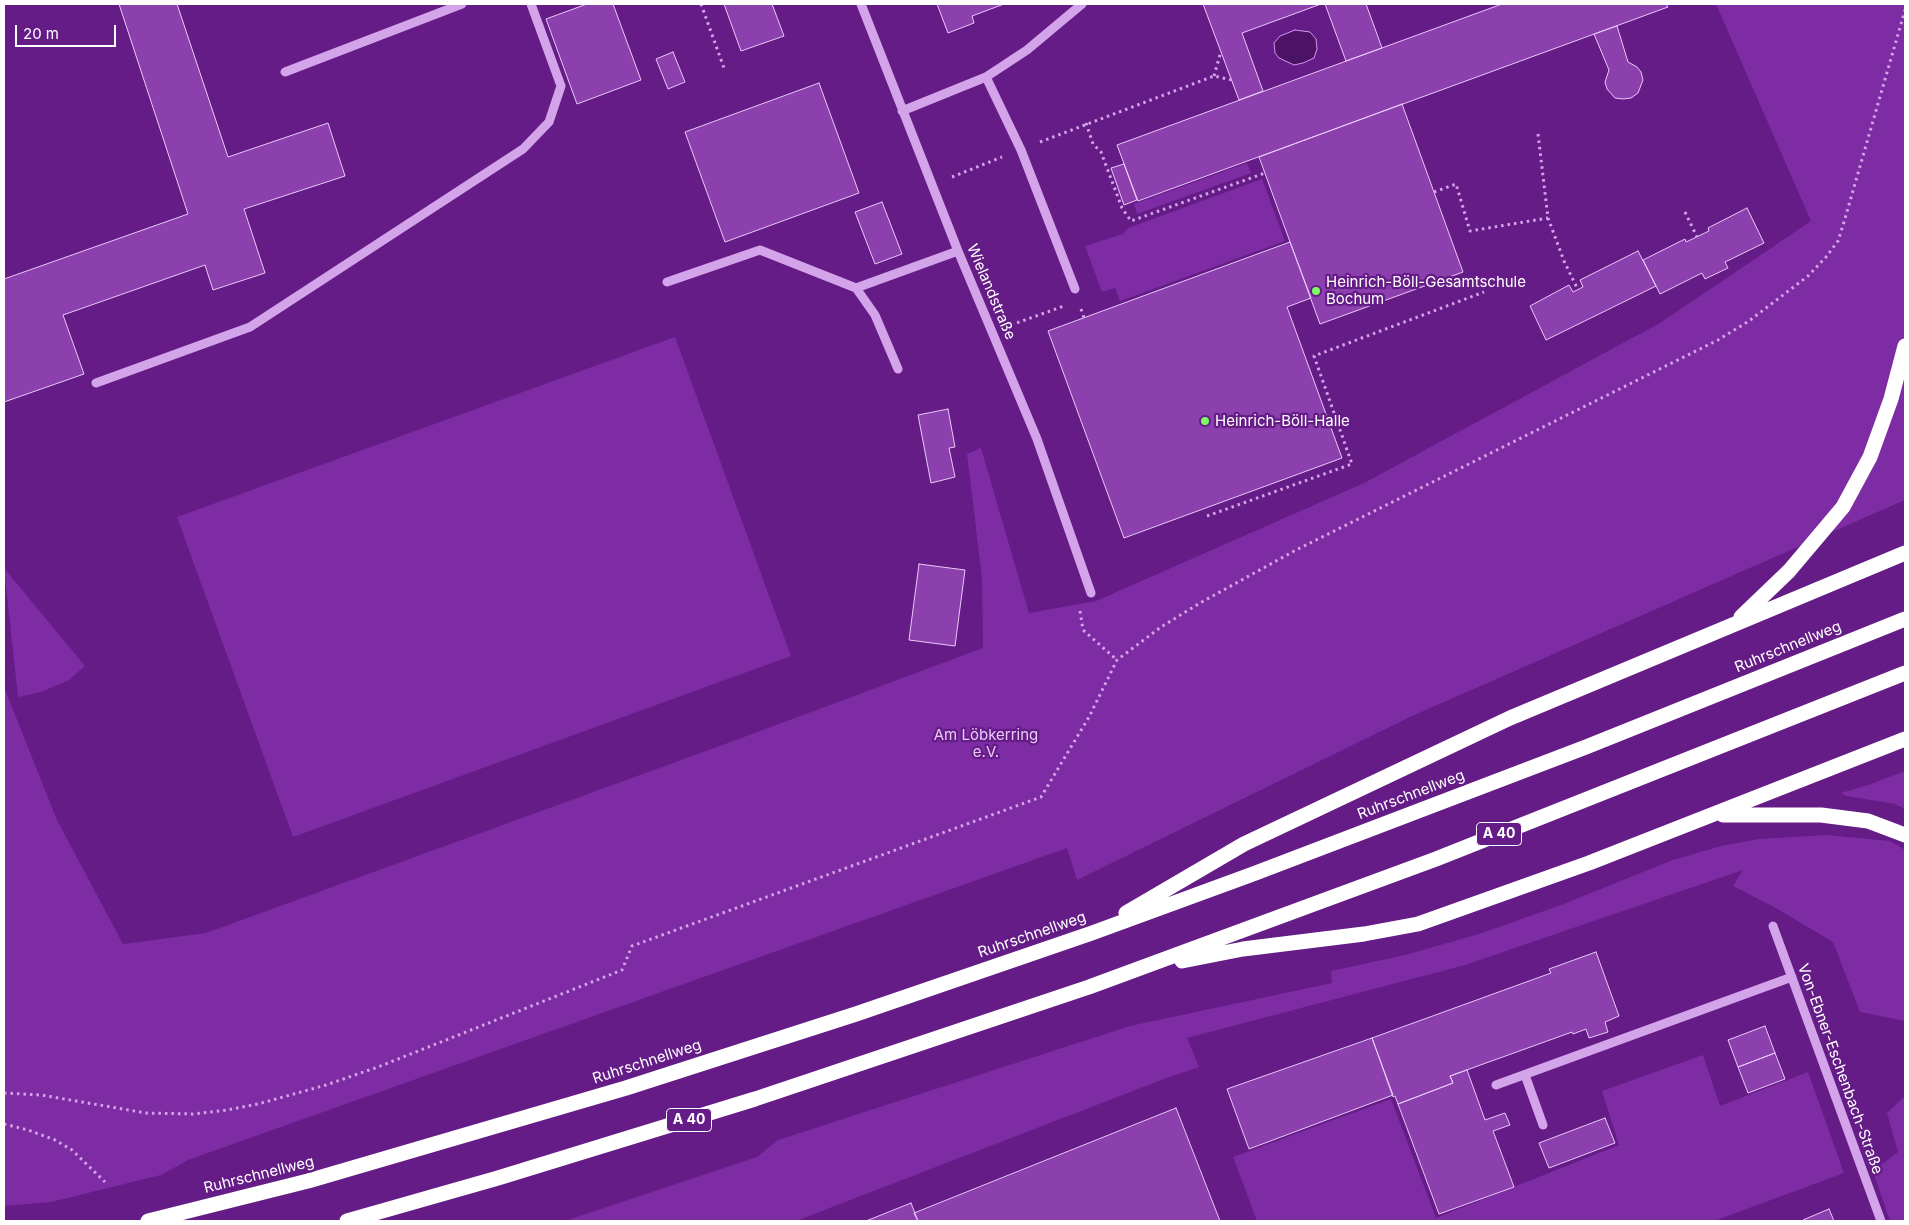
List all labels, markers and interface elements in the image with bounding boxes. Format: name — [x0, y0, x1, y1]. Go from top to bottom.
scale bar — [18, 15, 119, 47]
text: 20 m — [23, 24, 59, 43]
street label: Wielandstraße — [963, 241, 1019, 343]
place label: Heinrich-Böll-Gesamtschule Bochum — [1326, 273, 1526, 308]
marker: Heinrich-Böll-Gesamtschule Bochum — [1310, 285, 1322, 297]
place label: Heinrich-Böll-Halle — [1215, 412, 1350, 430]
marker: Heinrich-Böll-Halle — [1199, 415, 1211, 427]
street label: Ruhrschnellweg — [1732, 617, 1844, 677]
park label: Am Löbkerring e.V. — [934, 726, 1038, 761]
street label: Ruhrschnellweg — [1355, 766, 1467, 824]
road number: A 40 — [1476, 822, 1522, 846]
street label: Ruhrschnellweg — [976, 908, 1088, 962]
street label: Von-Ebner-Eschenbach-Straße — [1793, 961, 1887, 1177]
street label: Ruhrschnellweg — [590, 1036, 704, 1088]
road number: A 40 — [666, 1108, 712, 1132]
street label: Ruhrschnellweg — [202, 1153, 316, 1197]

